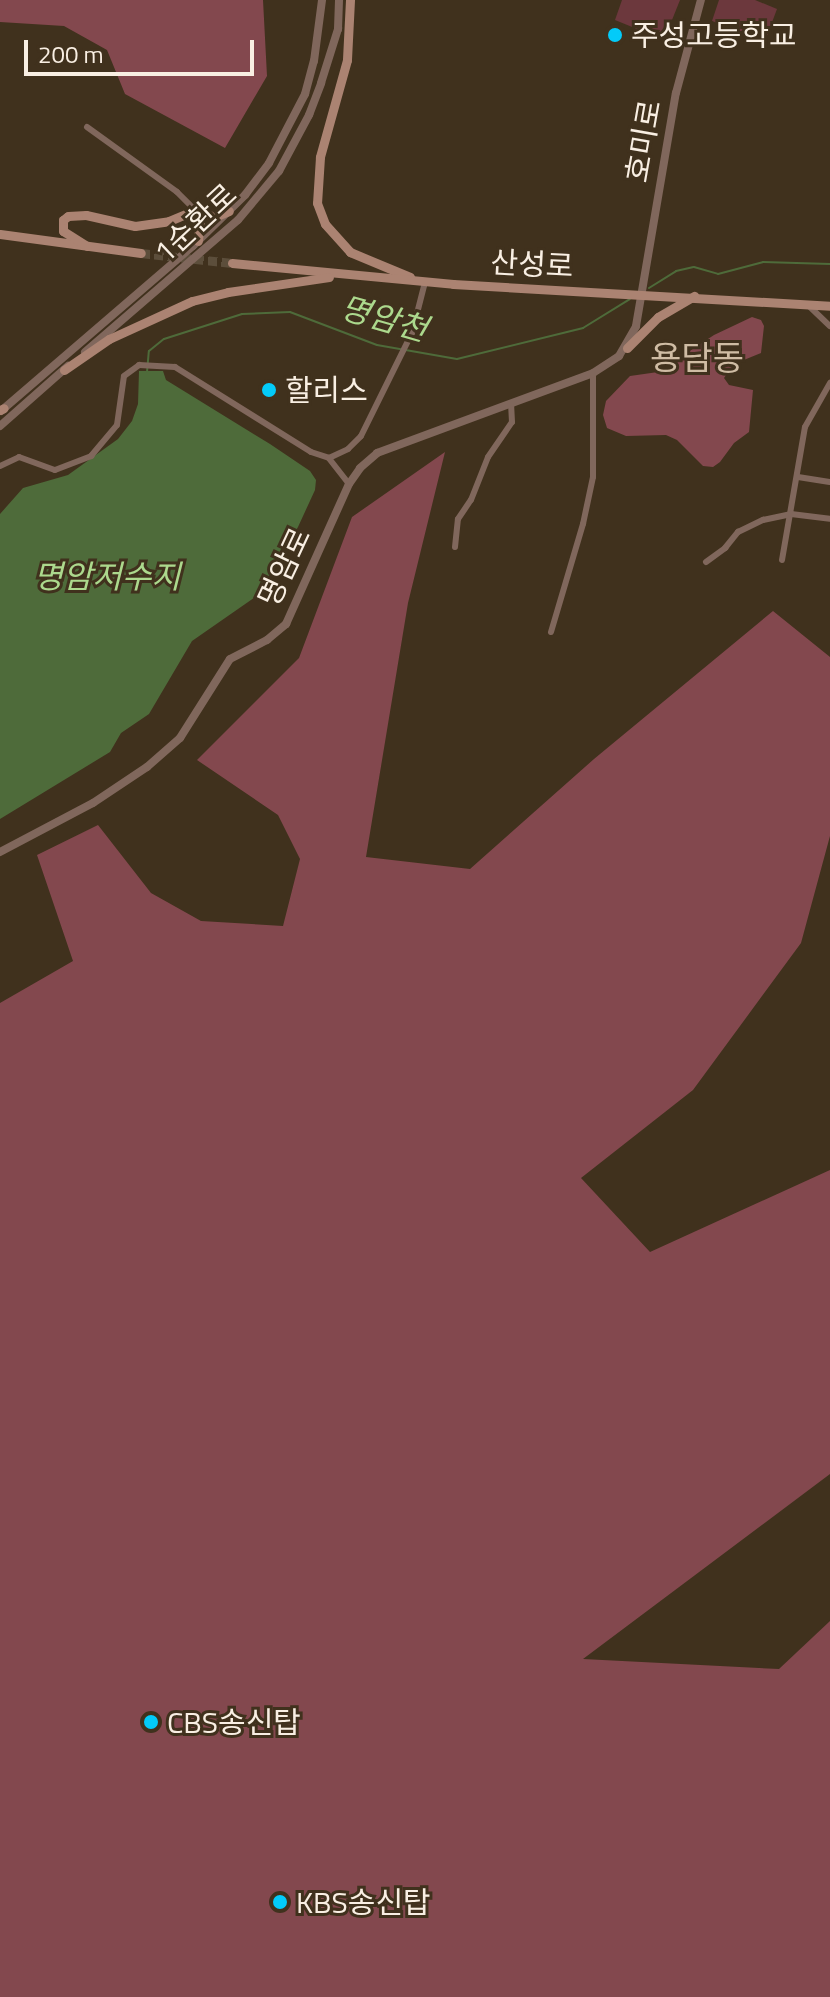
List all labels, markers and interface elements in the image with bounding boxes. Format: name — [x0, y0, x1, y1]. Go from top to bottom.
place label: 주성고등학교 — [631, 17, 797, 53]
scale bar — [28, 24, 258, 74]
marker: 주성고등학교 — [606, 26, 624, 44]
text: 200 m — [38, 36, 104, 72]
street label: 호미로 — [618, 97, 668, 185]
street label: 1순환로 — [146, 176, 244, 270]
street label: 산성로 — [490, 244, 574, 284]
water label: 명암천 — [336, 287, 432, 349]
district label: 용담동 — [650, 338, 744, 378]
place label: 할리스 — [285, 372, 368, 408]
marker: 할리스 — [260, 381, 278, 399]
street label: 명암로 — [250, 522, 318, 612]
water label: 명암저수지 — [33, 557, 181, 595]
place label: CBS송신탑 — [167, 1704, 301, 1740]
marker: CBS송신탑 — [142, 1713, 160, 1731]
place label: KBS송신탑 — [296, 1884, 431, 1920]
marker: KBS송신탑 — [271, 1893, 289, 1911]

